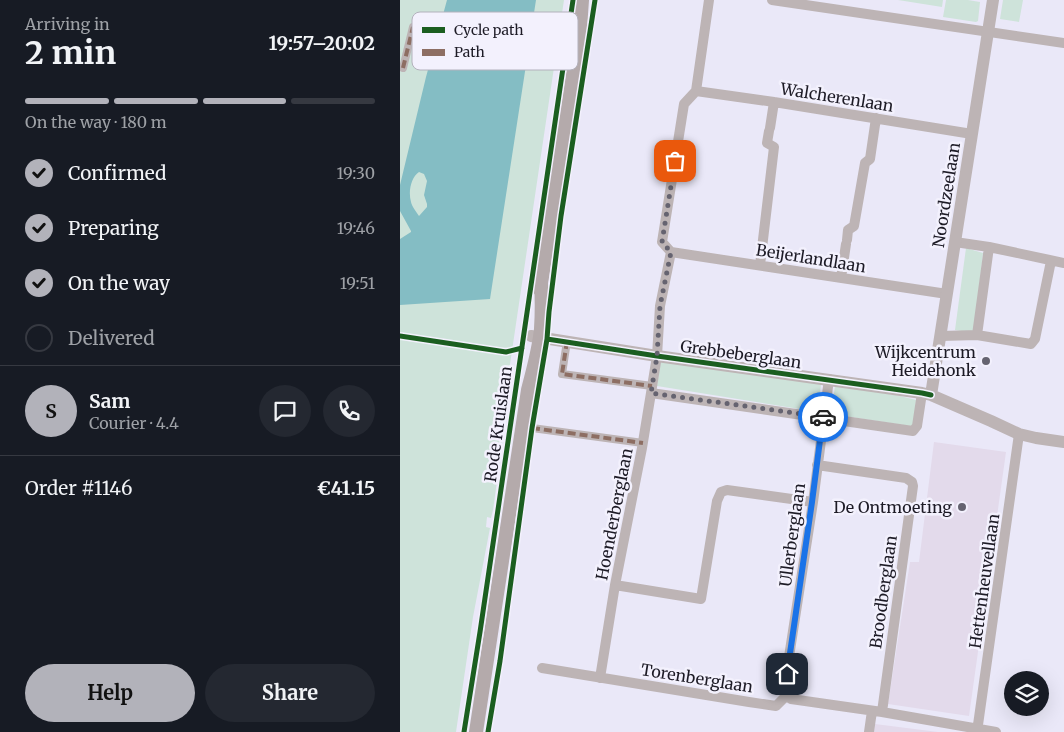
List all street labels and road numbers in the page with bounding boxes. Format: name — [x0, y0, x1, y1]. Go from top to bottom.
street label: Walcherenlaan — [778, 78, 895, 116]
street label: Noordzeelaan — [928, 141, 964, 249]
street label: Beijerlandlaan — [755, 239, 868, 277]
street label: Grebbeberglaan — [679, 336, 803, 372]
street label: Rode Kruislaan — [480, 364, 516, 483]
street label: Hoenderberglaan — [591, 446, 637, 582]
street label: Ullerberglaan — [775, 481, 809, 588]
street label: Hettenheuvellaan — [965, 512, 1003, 650]
street label: Broodberglaan — [865, 534, 901, 650]
street label: Torenberglaan — [640, 659, 755, 697]

